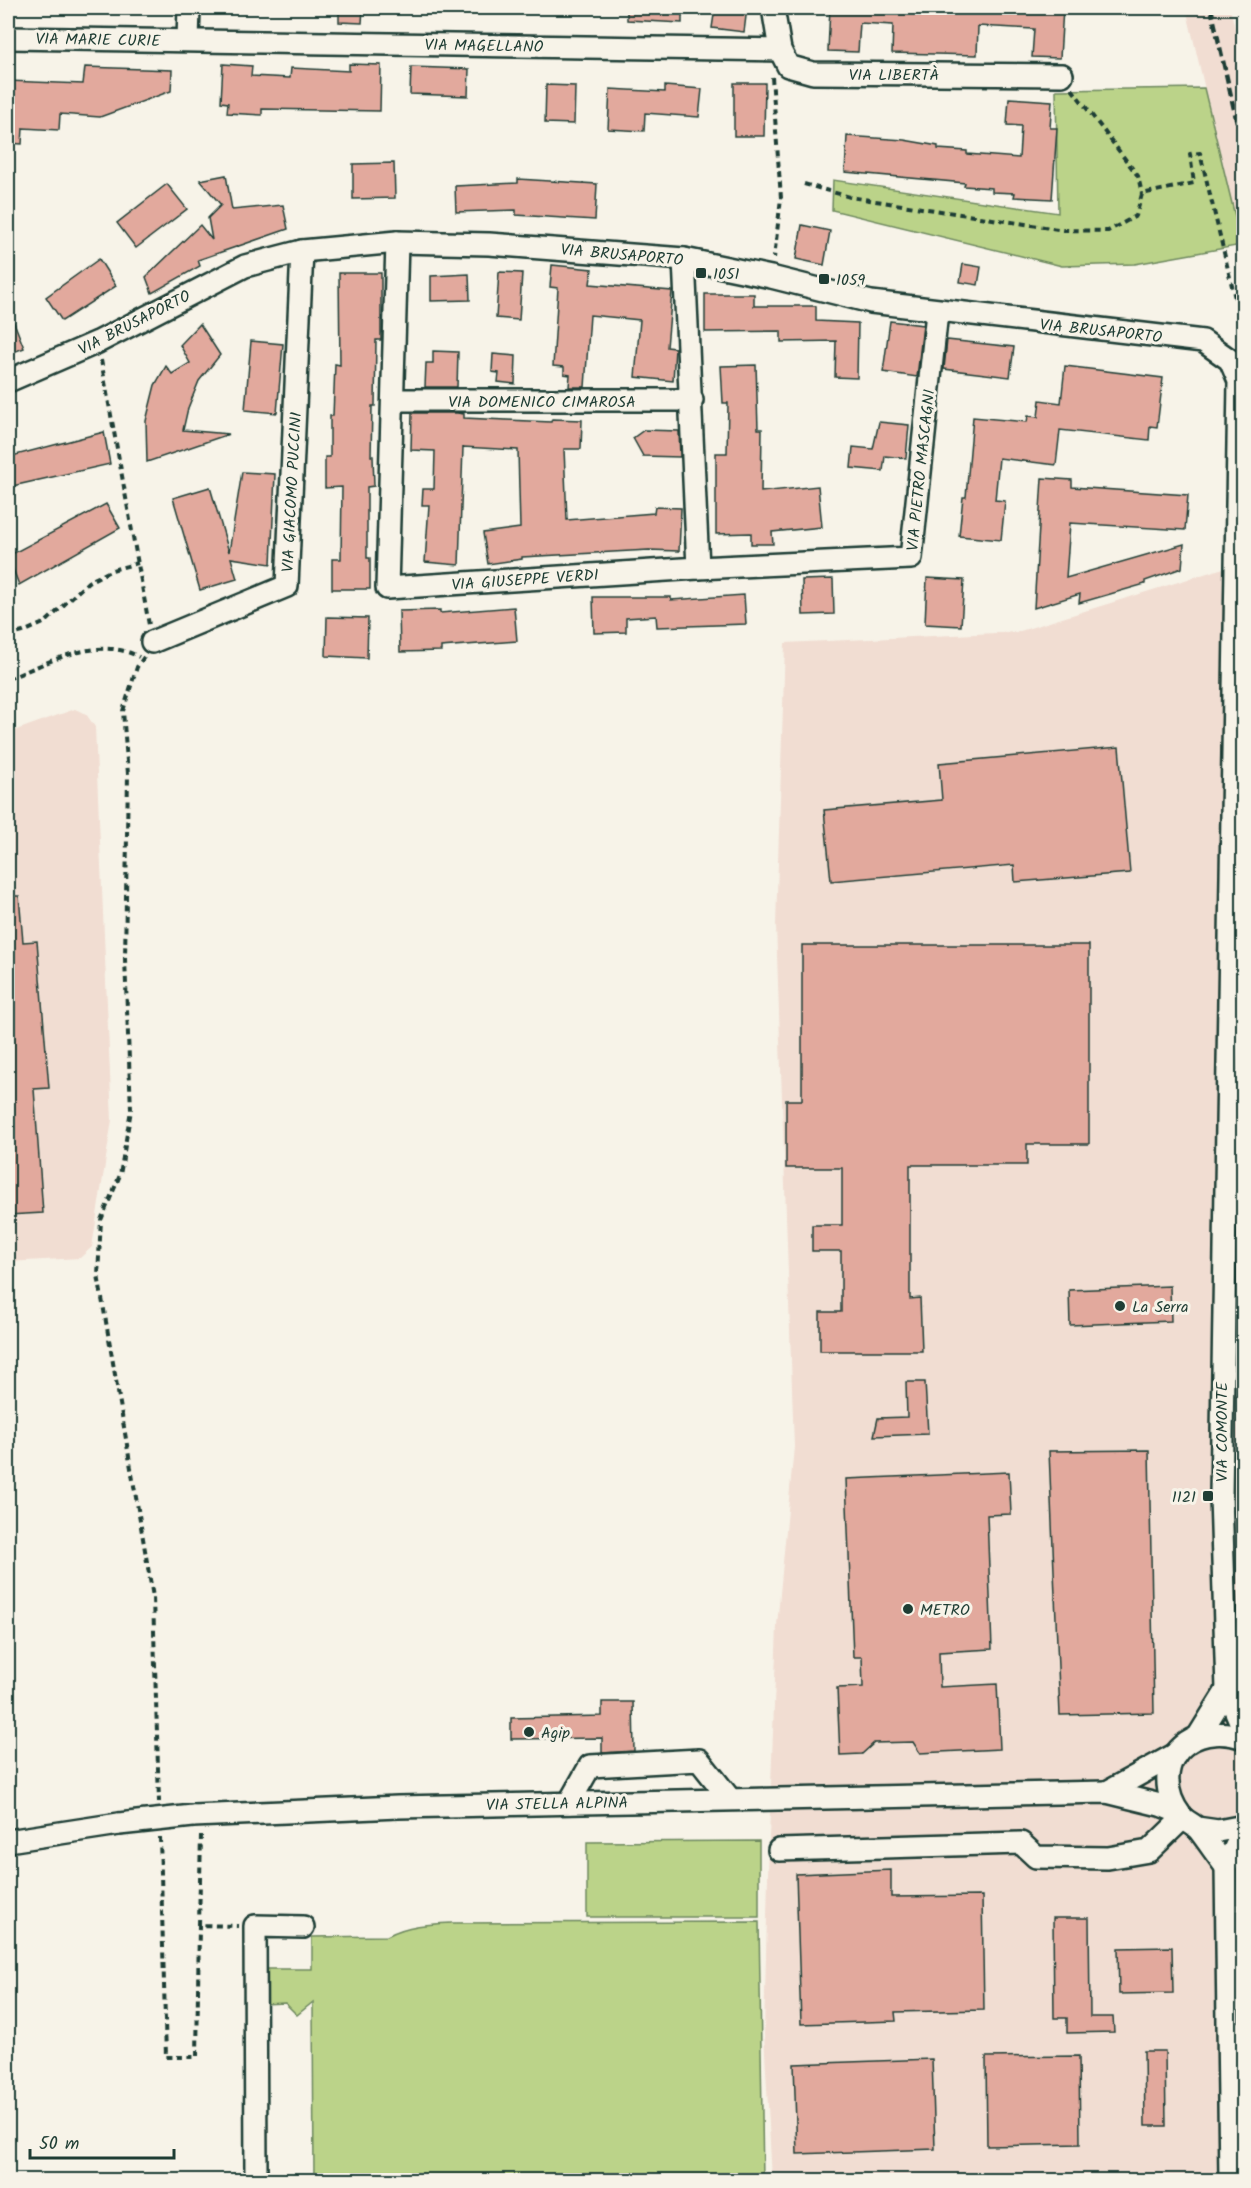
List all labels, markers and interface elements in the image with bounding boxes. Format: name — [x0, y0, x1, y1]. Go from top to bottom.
street label: VIA MARIE CURIE — [35, 27, 161, 54]
street label: VIA MAGELLANO — [424, 33, 544, 60]
street label: VIA LIBERTÀ — [849, 63, 940, 88]
street label: VIA BRUSAPORTO — [559, 238, 684, 273]
place label: 1051 — [713, 262, 740, 287]
marker: 1051 — [694, 266, 708, 280]
place label: 1059 — [836, 268, 866, 293]
marker: 1059 — [817, 272, 831, 286]
street label: VIA BRUSAPORTO — [74, 284, 195, 362]
street label: VIA BRUSAPORTO — [1038, 313, 1164, 350]
street label: VIA PIETRO MASCAGNI — [901, 388, 942, 552]
street label: VIA DOMENICO CIMAROSA — [448, 390, 636, 415]
street label: VIA GIACOMO PUCCINI — [276, 411, 309, 573]
street label: VIA GIUSEPPE VERDI — [451, 563, 600, 598]
place label: La Serra — [1132, 1295, 1188, 1320]
marker: La Serra — [1113, 1299, 1127, 1313]
street label: VIA COMONTE — [1210, 1381, 1235, 1482]
place label: 1121 — [1172, 1485, 1196, 1510]
marker: 1121 — [1201, 1489, 1215, 1503]
place label: METRO — [920, 1598, 970, 1623]
marker: METRO — [901, 1602, 915, 1616]
place label: Agip — [541, 1721, 570, 1746]
marker: Agip — [522, 1725, 536, 1739]
street label: VIA STELLA ALPINA — [486, 1791, 629, 1818]
scale bar — [30, 2122, 174, 2160]
text: 50 m — [39, 2130, 79, 2159]

